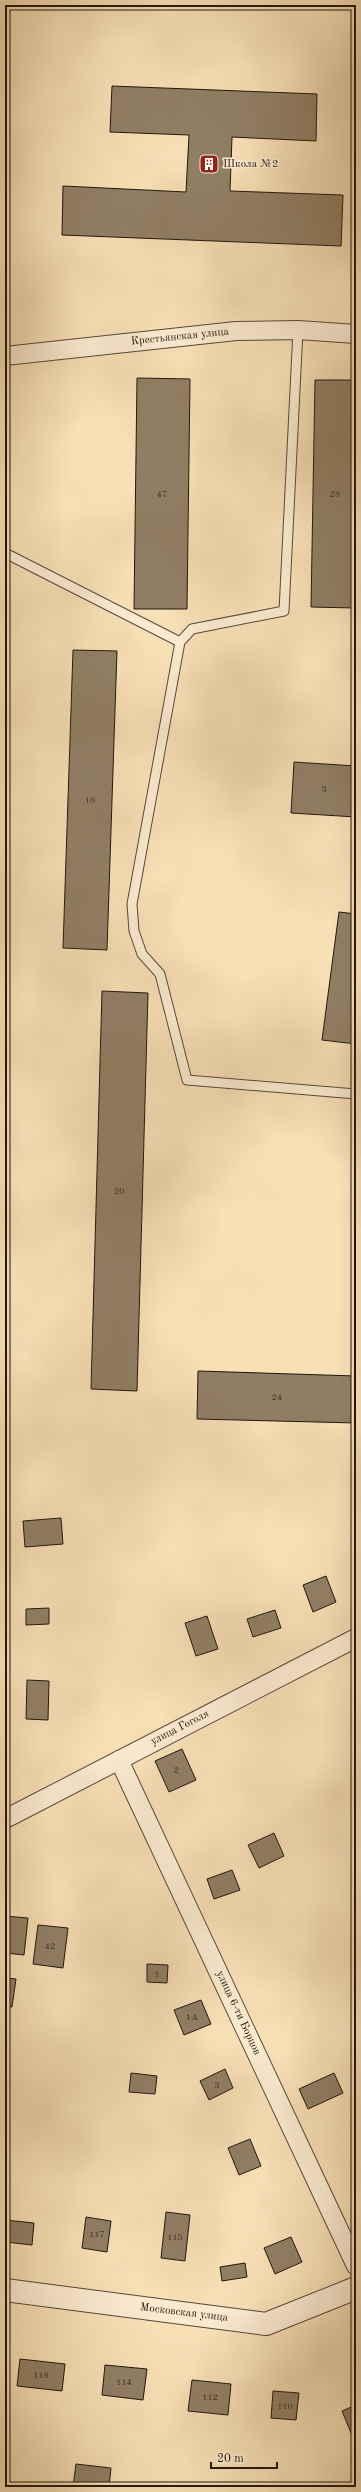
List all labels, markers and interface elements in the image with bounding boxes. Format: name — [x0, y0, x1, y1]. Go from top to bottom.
building icon: Школа №2 — [198, 153, 220, 175]
place label: Школа №2 — [223, 159, 278, 170]
street label: Крестьянская улица — [131, 326, 230, 348]
house number: 47 — [157, 490, 167, 499]
house number: 28 — [330, 490, 340, 499]
house number: 3 — [321, 785, 327, 794]
house number: 18 — [85, 796, 95, 805]
house number: 20 — [114, 1187, 124, 1196]
house number: 24 — [272, 1393, 282, 1402]
street label: улица Гоголя — [149, 1708, 211, 1747]
house number: 2 — [173, 1766, 179, 1775]
house number: 42 — [45, 1942, 55, 1951]
street label: улица 6-ти Борцов — [214, 1969, 262, 2057]
house number: 1 — [154, 1970, 160, 1979]
house number: 1А — [186, 2013, 198, 2022]
house number: 3 — [214, 2081, 220, 2090]
house number: 117 — [89, 2230, 105, 2239]
house number: 115 — [167, 2233, 183, 2242]
street label: Московская улица — [139, 2302, 229, 2324]
house number: 118 — [33, 2371, 49, 2380]
house number: 114 — [116, 2378, 132, 2387]
house number: 112 — [202, 2393, 218, 2402]
house number: 110 — [277, 2402, 293, 2411]
scale bar — [211, 2444, 277, 2470]
text: 20 m — [217, 2453, 244, 2465]

